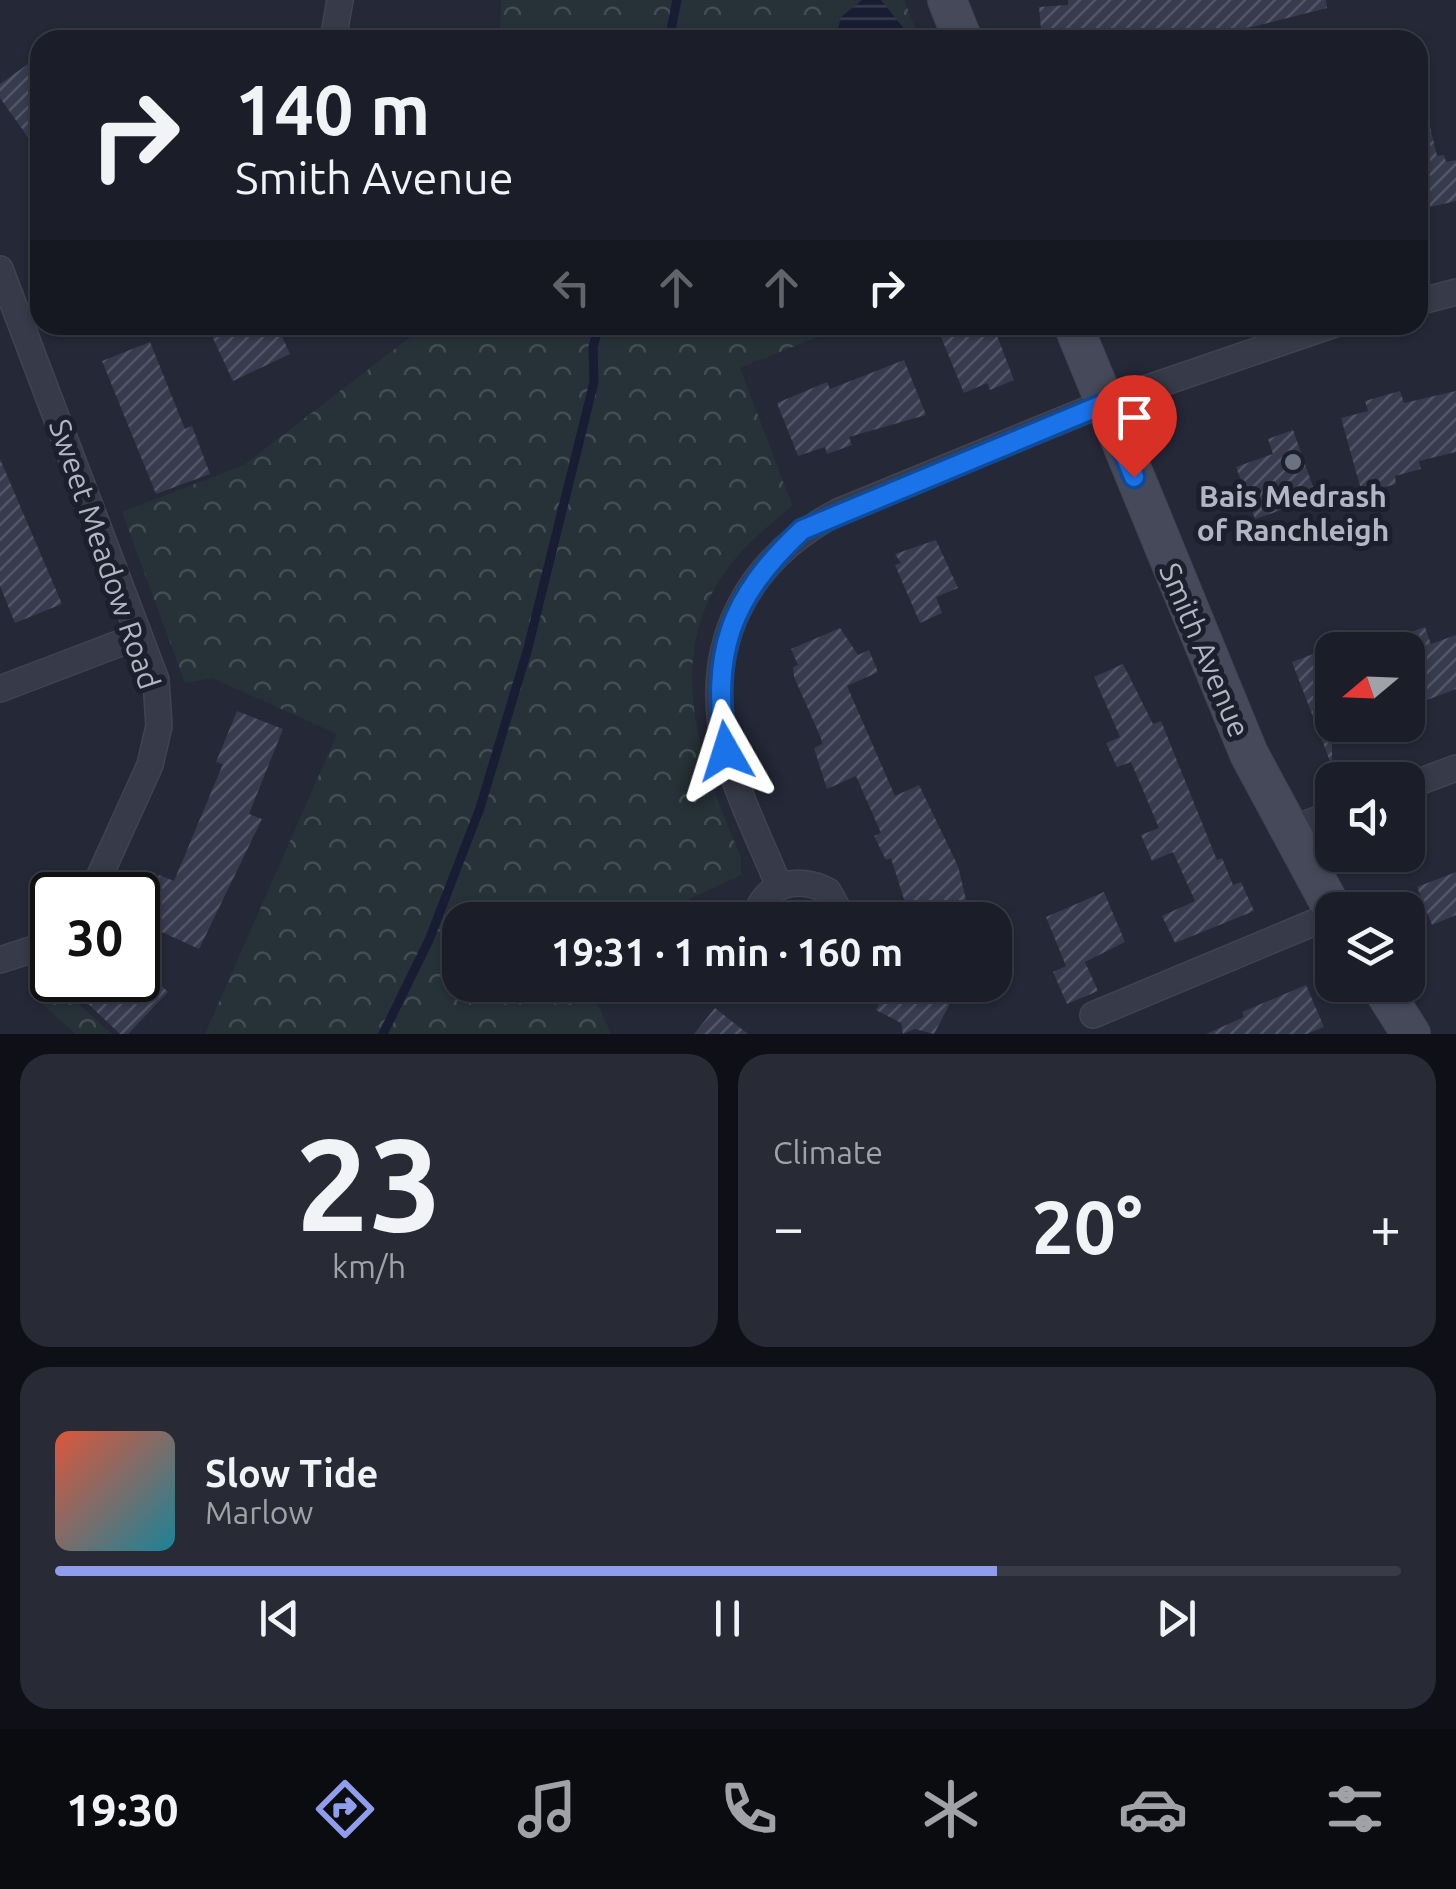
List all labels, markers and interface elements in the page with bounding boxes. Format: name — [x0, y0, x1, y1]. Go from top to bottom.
icon: right — [70, 70, 200, 200]
text: 140 m — [235, 70, 430, 148]
text: Smith Avenue — [235, 152, 514, 203]
icon: left — [544, 260, 599, 315]
icon: ahead — [649, 260, 704, 315]
icon: ahead — [754, 260, 809, 315]
icon: right — [859, 260, 914, 315]
pin — [1092, 375, 1177, 478]
icon: arrive — [1107, 390, 1162, 445]
street label: Sweet Meadow Road — [43, 415, 167, 693]
marker: Bais Medrash of Ranchleigh — [1282, 451, 1304, 473]
place label: Bais Medrash of Ranchleigh — [1197, 479, 1389, 547]
street label: Smith Avenue — [1153, 558, 1257, 742]
north arrow — [1315, 632, 1425, 742]
map controls — [1315, 632, 1425, 1002]
position arrow — [674, 699, 778, 803]
button: sound — [1315, 762, 1425, 872]
speed limit sign: 30 — [30, 872, 160, 1002]
button: layers — [1315, 892, 1425, 1002]
text: 19:31 · 1 min · 160 m — [551, 931, 903, 973]
text: 23 — [296, 1110, 442, 1256]
text: Climate — [773, 1134, 883, 1170]
text: 20° — [1031, 1184, 1143, 1268]
text: − — [773, 1196, 804, 1257]
text: + — [1370, 1196, 1401, 1257]
text: km/h — [332, 1248, 406, 1284]
text: Slow Tide — [205, 1452, 378, 1494]
text: Marlow — [205, 1494, 313, 1530]
icon: previous — [252, 1591, 307, 1646]
icon: pause — [700, 1591, 755, 1646]
icon: next — [1149, 1591, 1204, 1646]
icon: directions — [310, 1774, 380, 1844]
icon: music — [512, 1774, 582, 1844]
icon: phone — [714, 1774, 784, 1844]
icon: climate — [916, 1774, 986, 1844]
icon: car — [1118, 1774, 1188, 1844]
icon: filters — [1320, 1774, 1390, 1844]
text: 19:30 — [66, 1784, 179, 1835]

